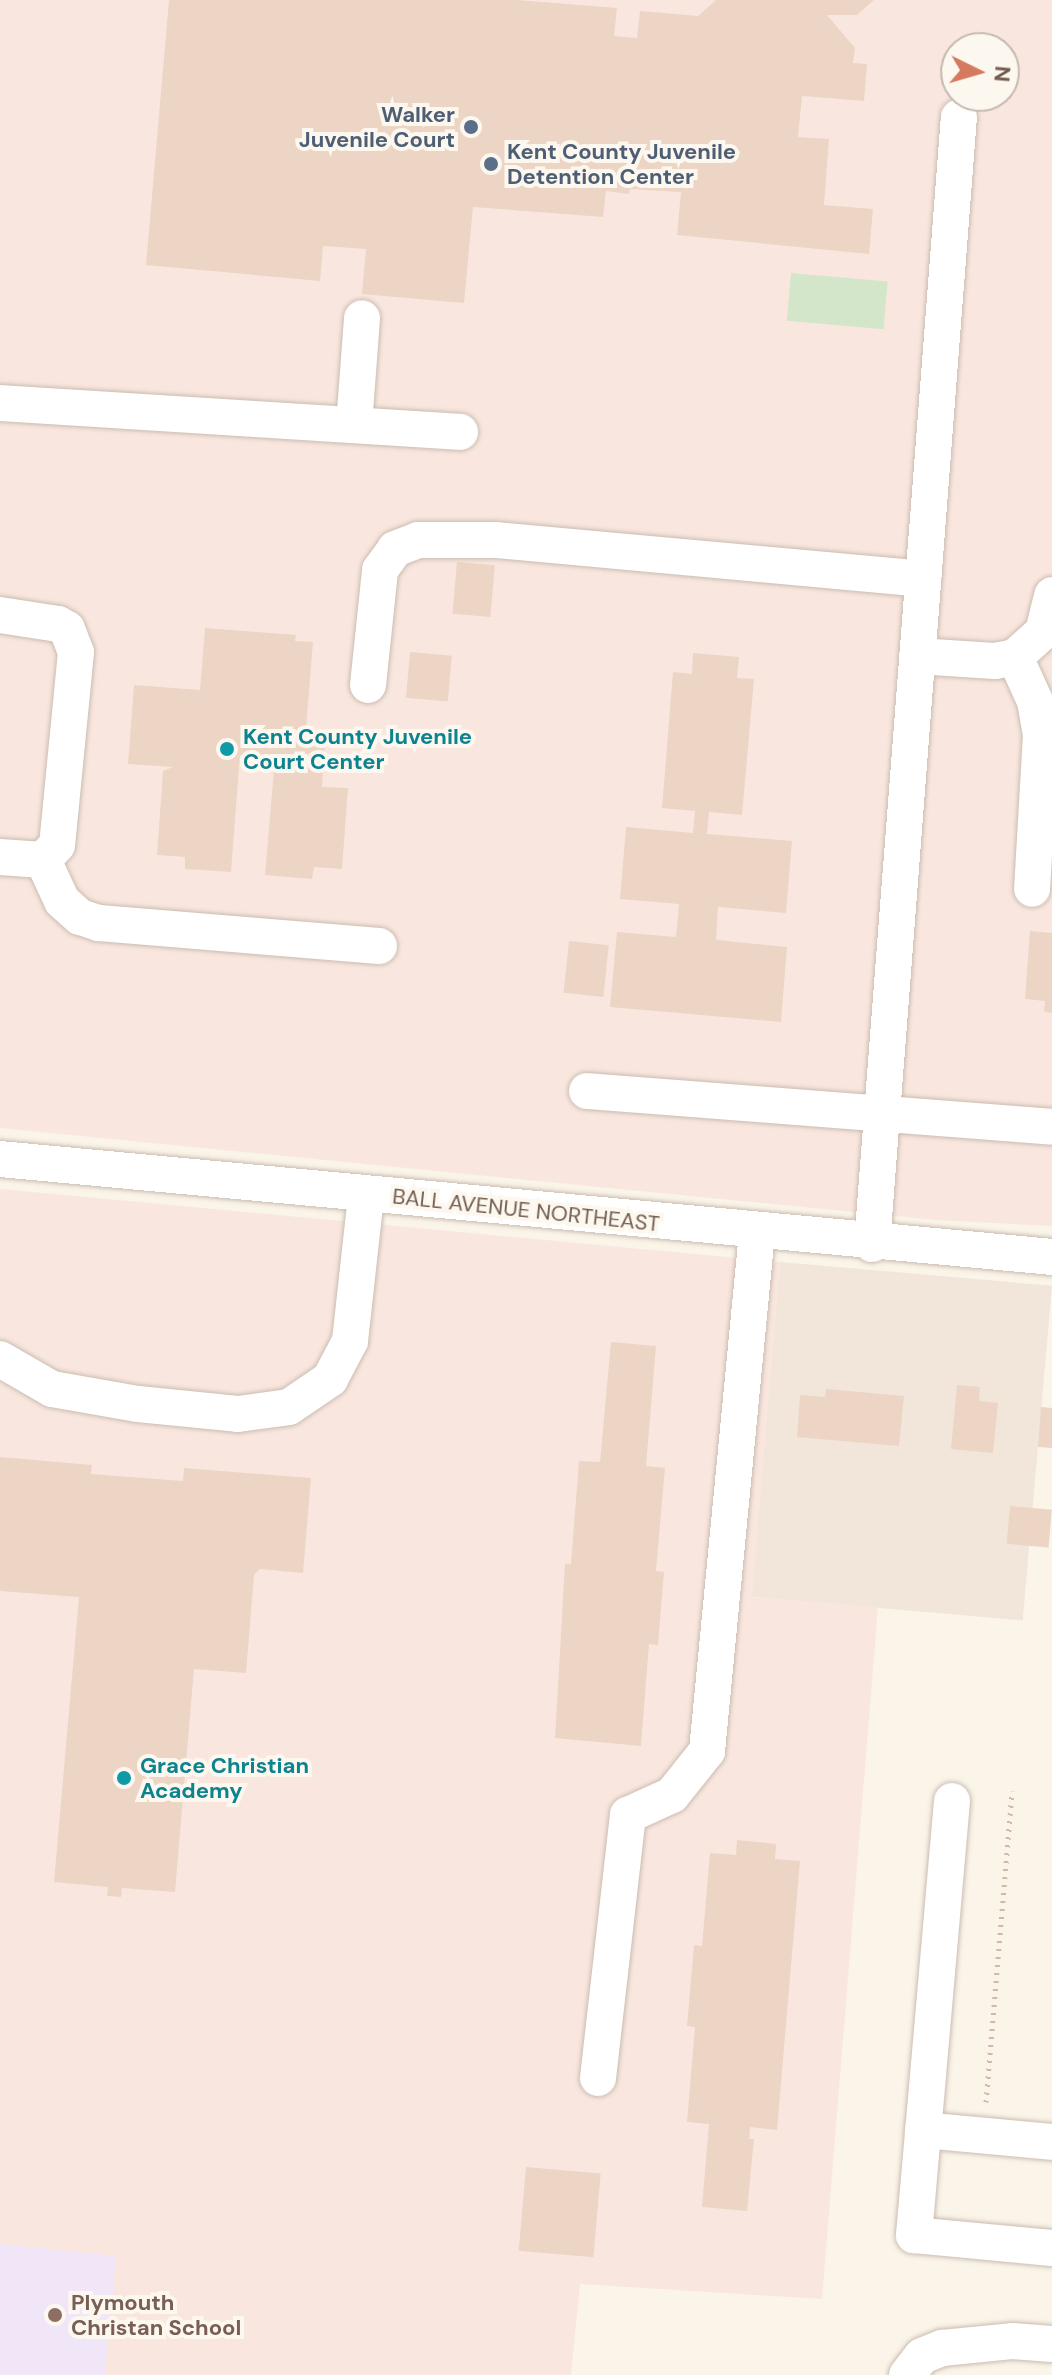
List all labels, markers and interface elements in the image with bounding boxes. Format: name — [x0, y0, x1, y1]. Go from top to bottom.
north arrow — [940, 32, 1020, 112]
text: N — [987, 65, 1018, 83]
place label: Walker Juvenile Court — [299, 101, 455, 152]
marker: Walker Juvenile Court — [462, 118, 480, 136]
place label: Kent County Juvenile Detention Center — [507, 138, 736, 190]
marker: Kent County Juvenile Detention Center — [482, 155, 500, 173]
place label: Kent County Juvenile Court Center — [243, 723, 472, 774]
marker: Kent County Juvenile Court Center — [218, 740, 236, 758]
street label: BALL AVENUE NORTHEAST — [391, 1183, 661, 1237]
place label: Grace Christian Academy — [140, 1752, 309, 1804]
marker: Grace Christian Academy — [115, 1769, 133, 1787]
place label: Plymouth Christan School — [71, 2289, 241, 2340]
marker: Plymouth Christan School — [46, 2306, 64, 2324]

